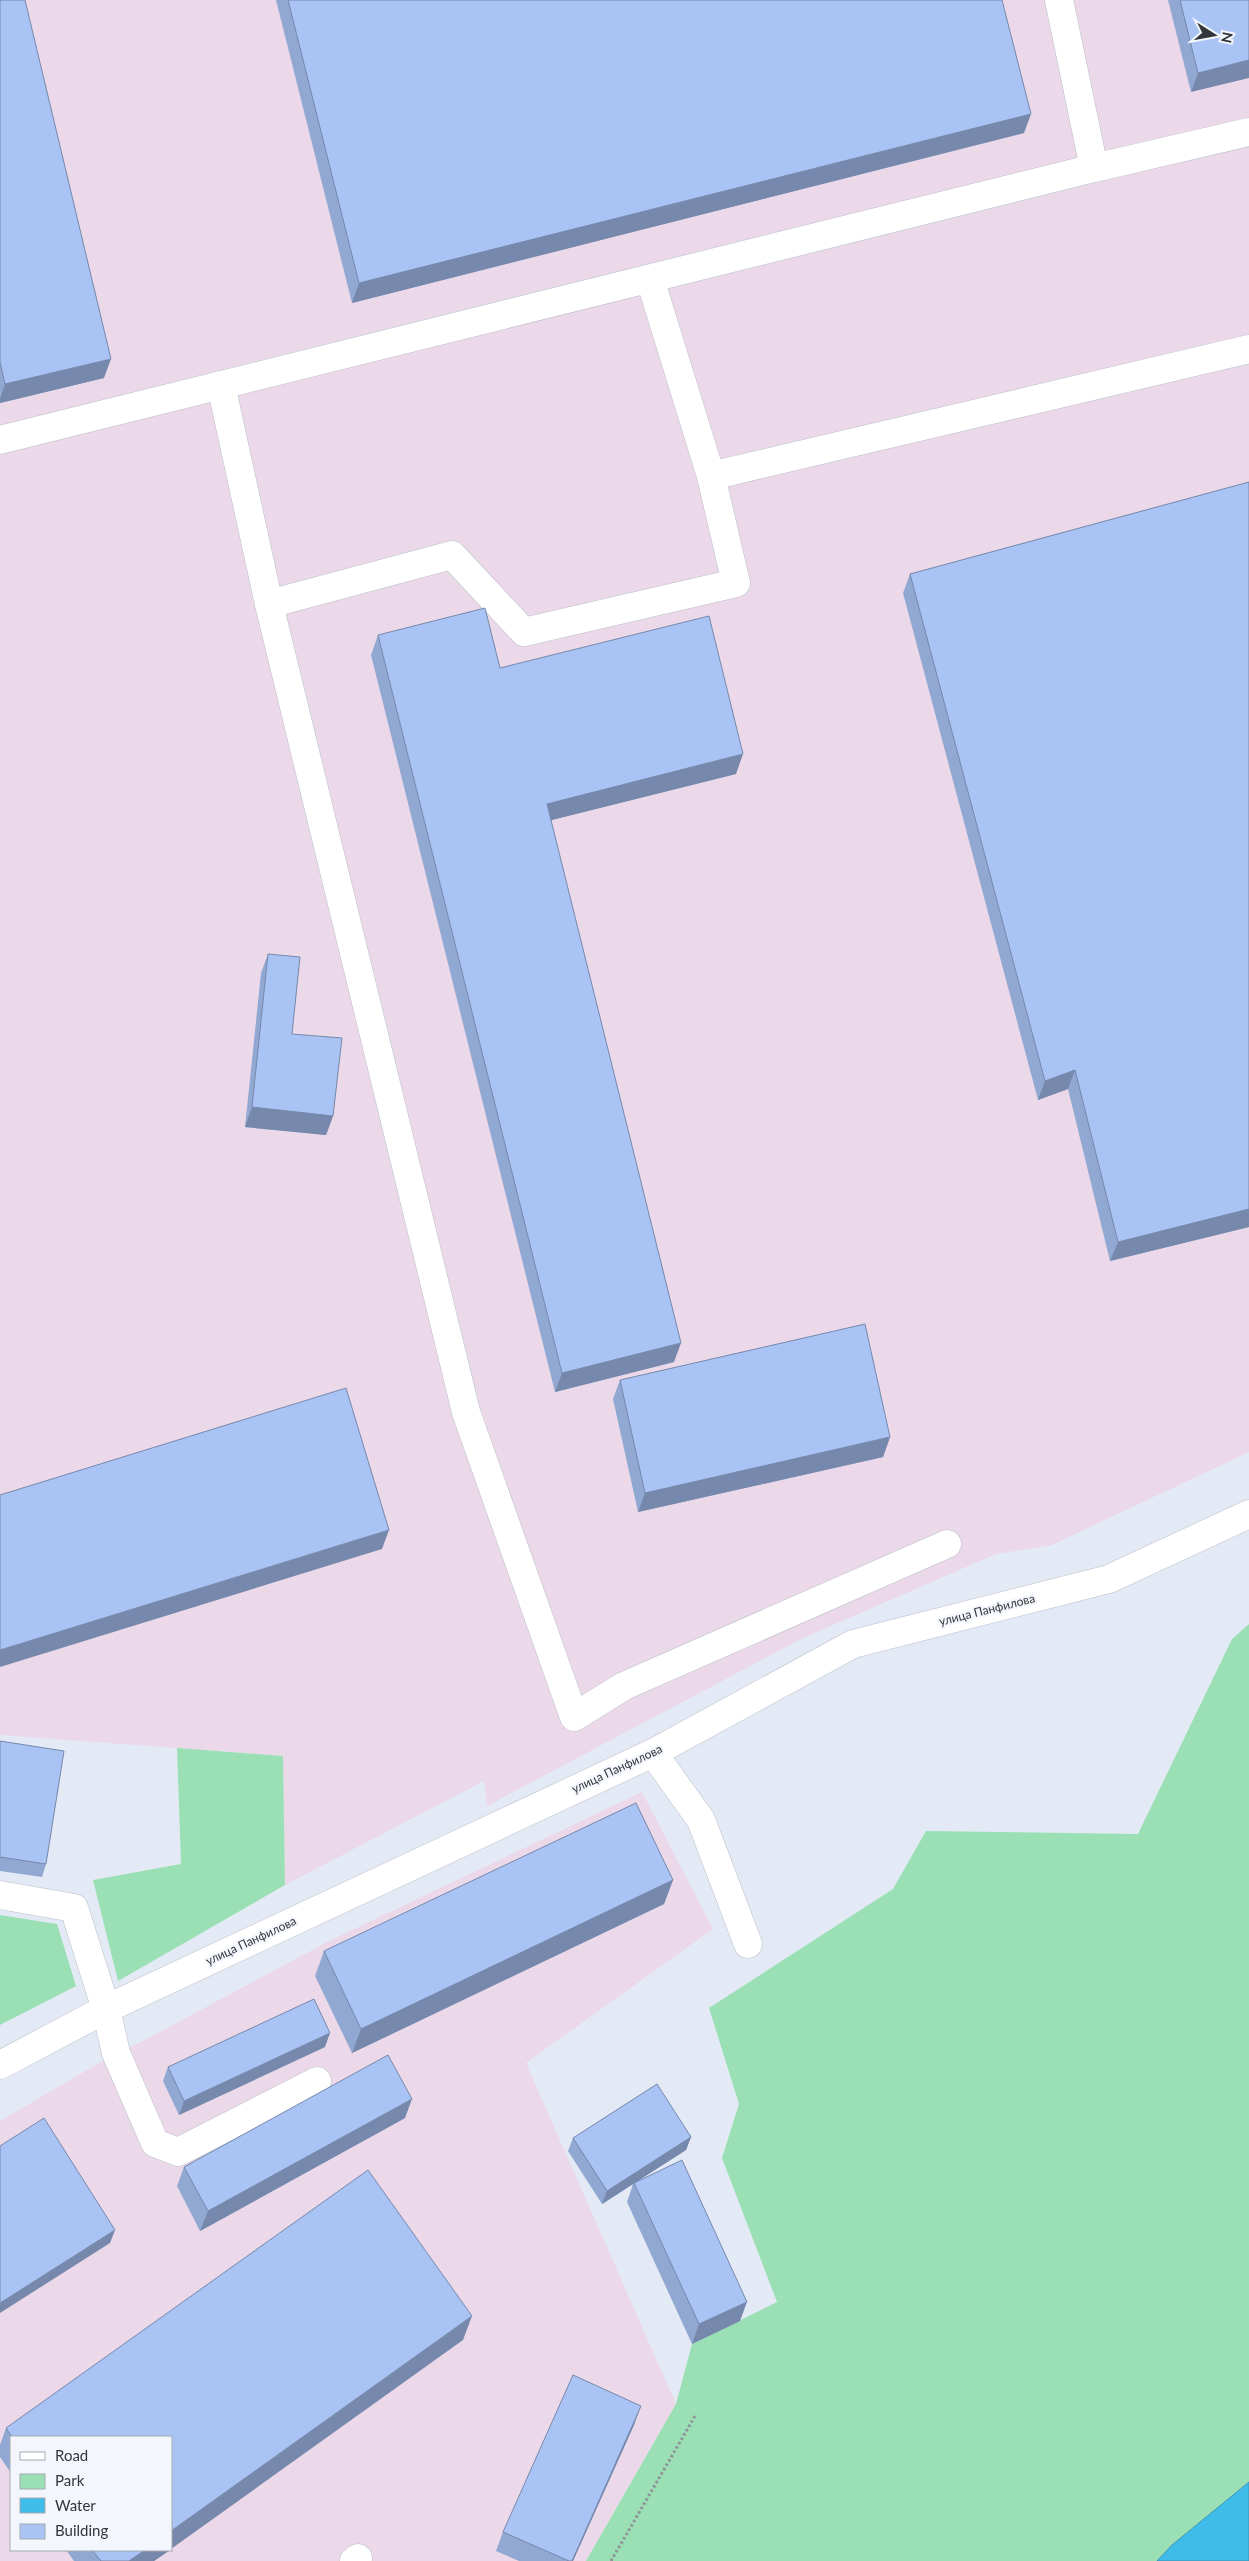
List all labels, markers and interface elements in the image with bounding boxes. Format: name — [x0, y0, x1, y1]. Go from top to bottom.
north arrow — [1189, 10, 1239, 60]
text: N — [1218, 31, 1237, 44]
street label: улица Панфилова — [937, 1590, 1036, 1629]
street label: улица Панфилова — [569, 1741, 665, 1796]
street label: улица Панфилова — [203, 1913, 299, 1968]
legend — [10, 2436, 172, 2551]
text: Road — [55, 2446, 88, 2464]
text: Park — [55, 2471, 85, 2489]
text: Water — [55, 2496, 96, 2514]
text: Building — [55, 2521, 108, 2539]

